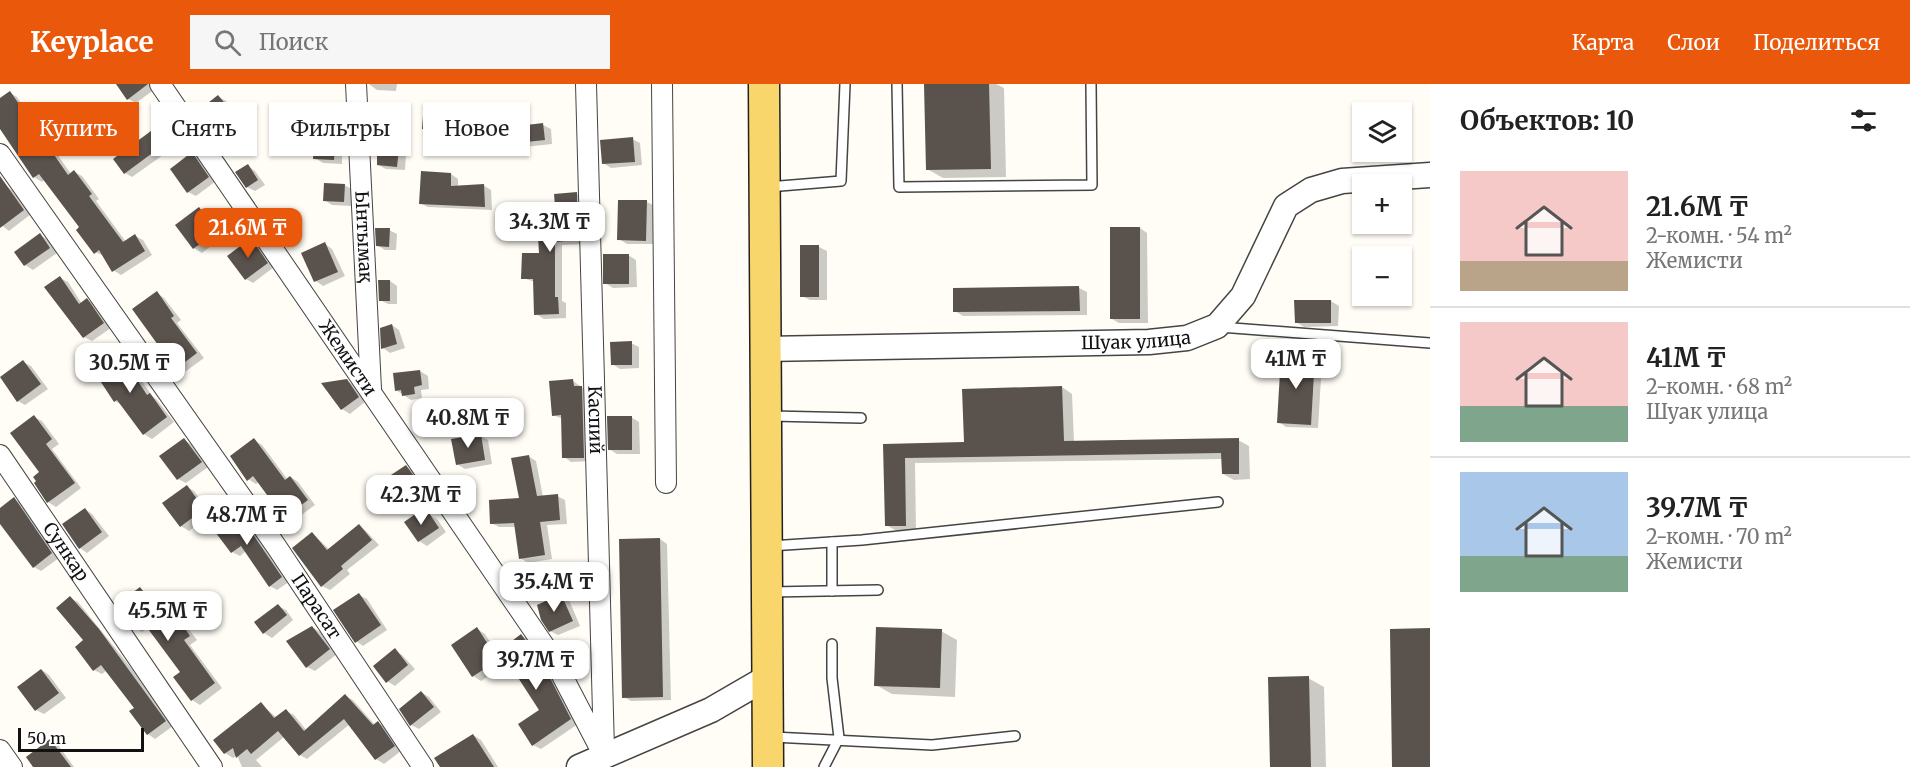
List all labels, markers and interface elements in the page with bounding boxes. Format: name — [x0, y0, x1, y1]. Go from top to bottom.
search box — [190, 15, 610, 69]
text: Keyplace — [30, 24, 154, 60]
icon: search — [211, 26, 244, 59]
text: Поиск — [259, 28, 328, 56]
text: Карта — [1572, 29, 1634, 56]
text: Слои — [1667, 29, 1720, 56]
text: Поделиться — [1753, 29, 1880, 56]
chip: Купить — [18, 102, 139, 156]
chip: Снять — [151, 102, 257, 156]
chip: Фильтры — [269, 102, 411, 156]
chip: Новое — [423, 102, 530, 156]
map controls — [1352, 102, 1412, 306]
button: layers — [1352, 102, 1412, 162]
text: Объектов: 10 — [1460, 104, 1634, 137]
icon: filters — [1847, 104, 1880, 137]
button: + — [1352, 174, 1412, 234]
street label: Ынтымақ — [350, 190, 378, 284]
text: 21.6M ₸ — [1646, 190, 1749, 223]
icon: home — [1508, 195, 1580, 267]
pin: 34.3M ₸ — [495, 202, 605, 253]
pin: 21.6M ₸ — [193, 208, 303, 259]
text: 34.3M ₸ — [509, 209, 591, 234]
text: 21.6M ₸ — [208, 215, 288, 240]
text: 2-комн. · 54 m² — [1646, 223, 1792, 248]
button: − — [1352, 246, 1412, 306]
text: Жемисти — [1646, 248, 1743, 273]
street label: Жемисти — [314, 315, 382, 400]
street label: Шуак улица — [1081, 326, 1192, 354]
pin: 41M ₸ — [1254, 339, 1338, 390]
text: 41M ₸ — [1646, 341, 1727, 374]
pin: 30.5M ₸ — [75, 343, 185, 394]
text: 41M ₸ — [1265, 346, 1327, 371]
icon: home — [1508, 346, 1580, 418]
text: 30.5M ₸ — [89, 350, 171, 375]
text: 2-комн. · 68 m² — [1646, 374, 1792, 399]
street label: Каспий — [583, 385, 608, 454]
pin: 40.8M ₸ — [413, 398, 523, 449]
text: Шуак улица — [1646, 399, 1768, 424]
text: 40.8M ₸ — [426, 405, 510, 430]
pin: 42.3M ₸ — [366, 475, 476, 526]
text: 42.3M ₸ — [380, 482, 462, 507]
text: 39.7M ₸ — [1646, 491, 1749, 524]
pin: 48.7M ₸ — [192, 495, 302, 546]
icon: home — [1508, 496, 1580, 568]
text: 48.7M ₸ — [206, 502, 288, 527]
street label: Сункар — [38, 518, 94, 585]
text: 2-комн. · 70 m² — [1646, 524, 1792, 549]
text: Жемисти — [1646, 549, 1743, 574]
pin: 35.4M ₸ — [499, 562, 609, 613]
street label: Парасат — [287, 569, 347, 643]
text: 35.4M ₸ — [514, 569, 594, 594]
pin: 45.5M ₸ — [113, 591, 223, 642]
text: 45.5M ₸ — [128, 598, 208, 623]
pin: 39.7M ₸ — [481, 640, 591, 691]
text: 39.7M ₸ — [496, 647, 576, 672]
scale bar — [18, 725, 144, 752]
text: 50 m — [27, 728, 66, 748]

